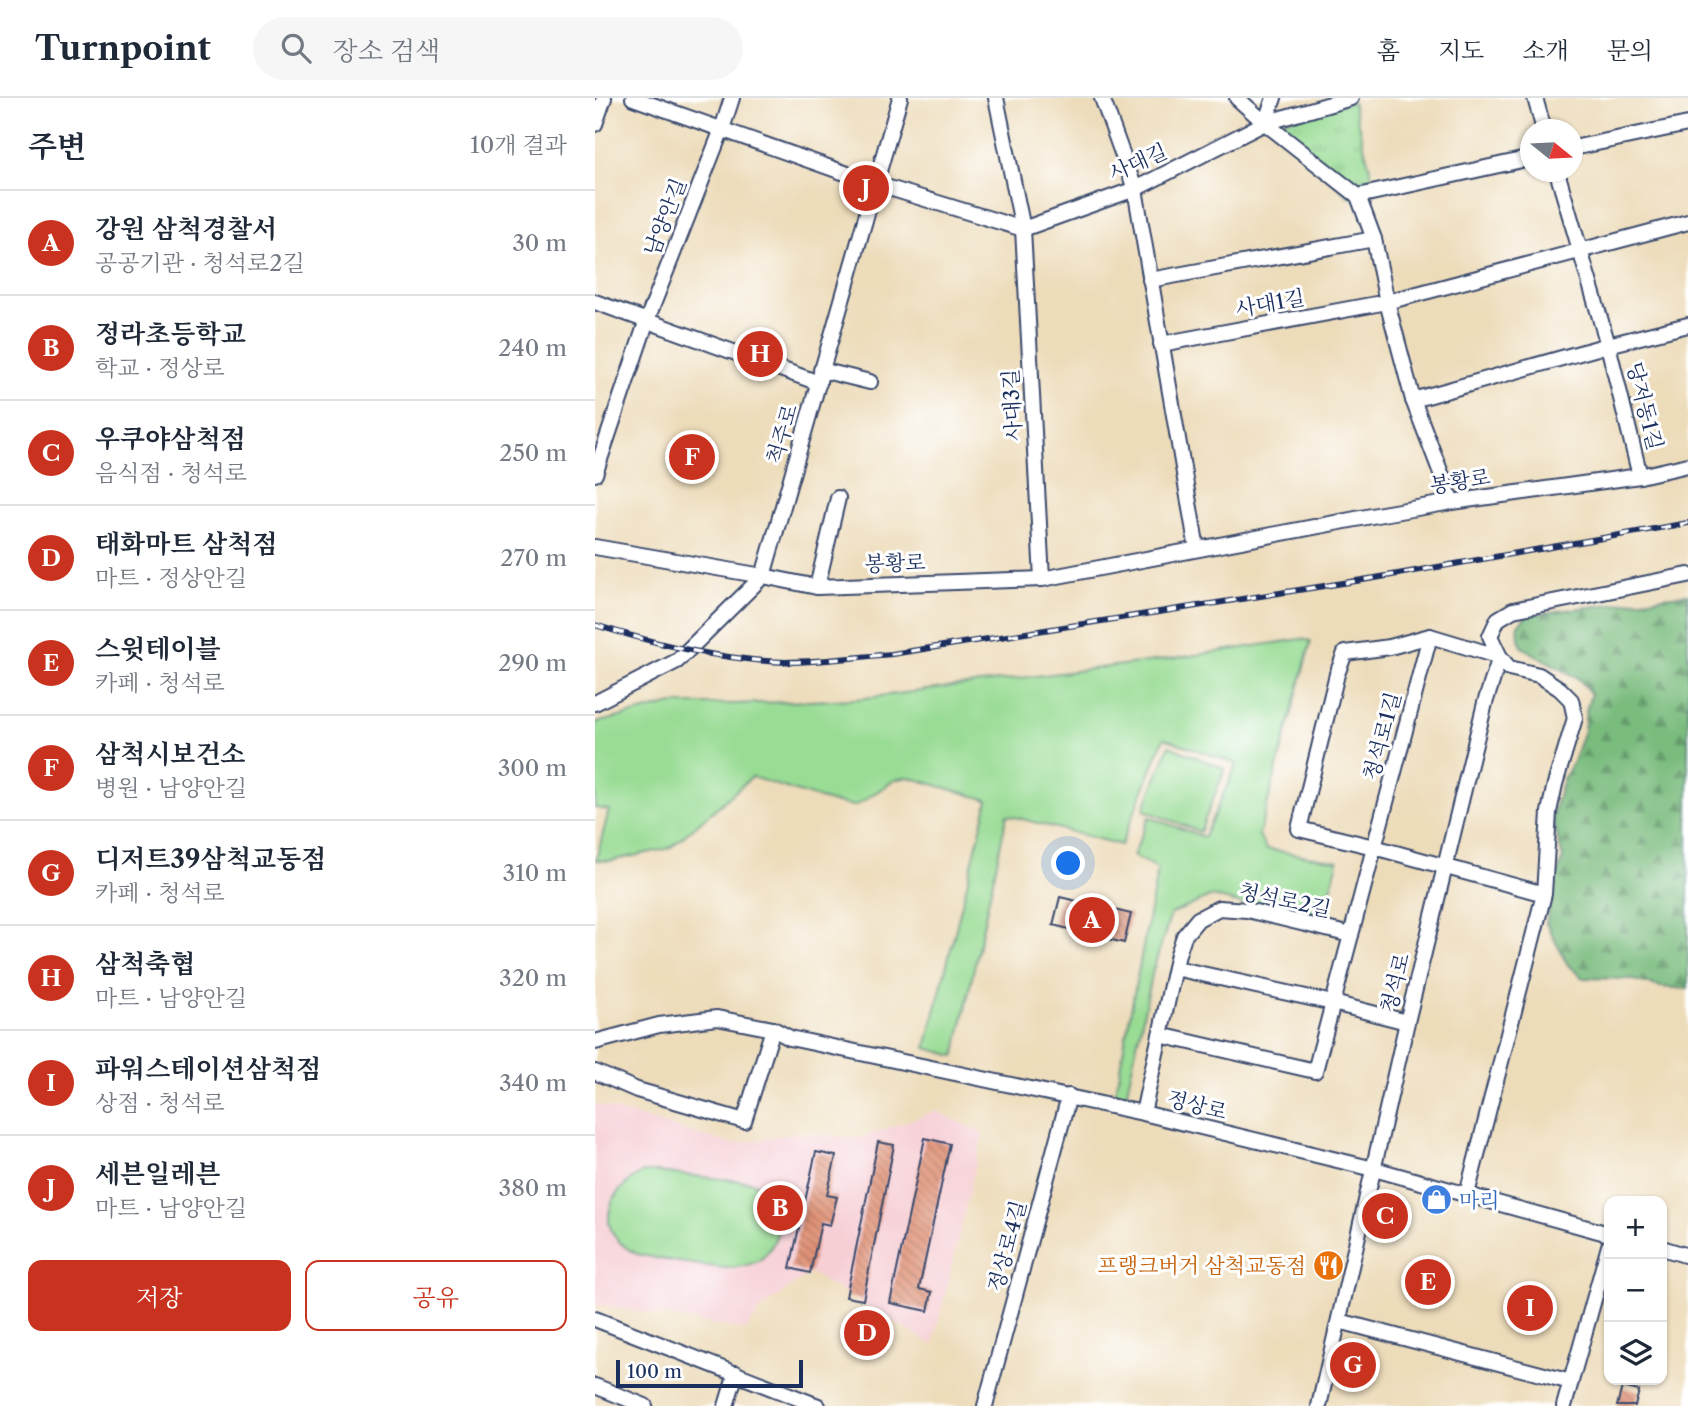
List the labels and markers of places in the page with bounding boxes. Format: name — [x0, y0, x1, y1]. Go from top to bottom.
pin: J — [843, 162, 889, 214]
pin: H — [737, 328, 783, 380]
pin: F — [669, 431, 715, 483]
pin: A — [1069, 894, 1115, 946]
pin: B — [757, 1182, 803, 1234]
shop icon: 마리 — [1419, 1183, 1453, 1217]
place label: 마리 — [1459, 1188, 1500, 1213]
pin: C — [1362, 1190, 1408, 1242]
restaurant icon: 프랭크버거 삼척교동점 — [1312, 1248, 1346, 1282]
place label: 프랭크버거 삼척교동점 — [1098, 1253, 1306, 1278]
pin: E — [1405, 1256, 1451, 1308]
pin: I — [1507, 1282, 1553, 1334]
pin: D — [844, 1307, 890, 1359]
pin: G — [1330, 1339, 1376, 1391]

